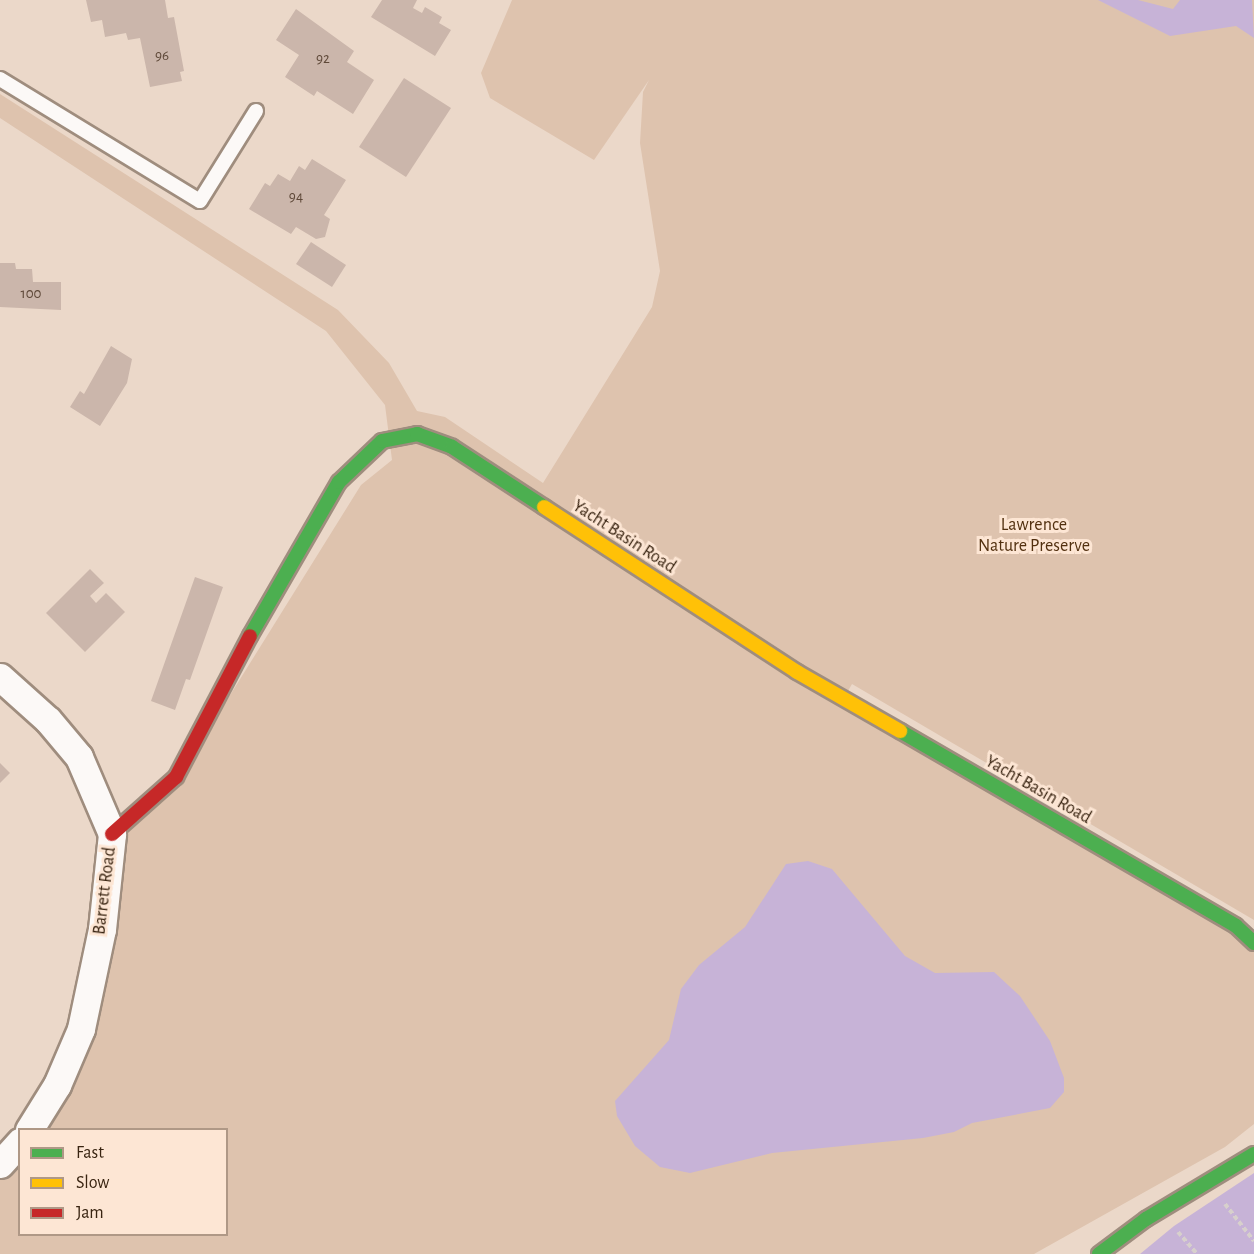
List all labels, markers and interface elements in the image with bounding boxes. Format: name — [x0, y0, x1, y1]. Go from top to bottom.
house number: 96 — [155, 47, 169, 65]
house number: 92 — [316, 50, 330, 68]
house number: 94 — [289, 188, 303, 206]
house number: 100 — [21, 285, 41, 303]
street label: Yacht Basin Road — [568, 496, 680, 578]
park label: Lawrence Nature Preserve — [978, 515, 1090, 558]
street label: Yacht Basin Road — [981, 751, 1095, 829]
street label: Barrett Road — [89, 846, 121, 936]
legend — [18, 1128, 228, 1236]
text: Fast — [76, 1144, 104, 1162]
text: Slow — [76, 1174, 109, 1192]
text: Jam — [76, 1204, 104, 1222]

